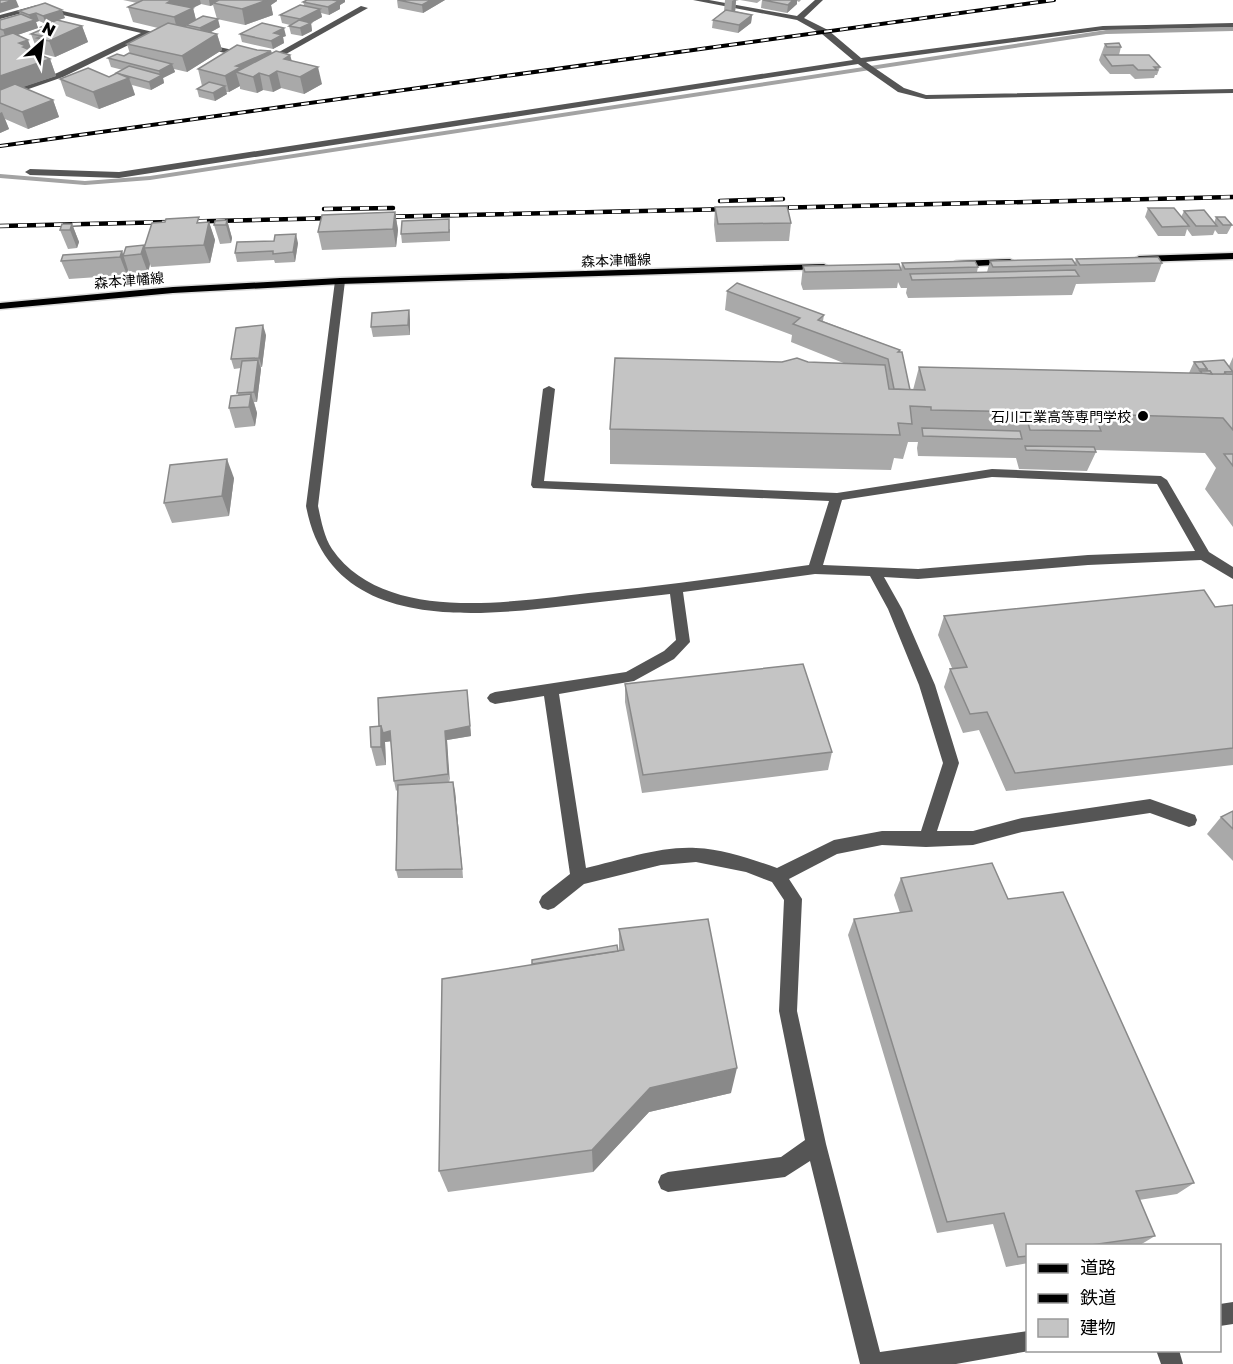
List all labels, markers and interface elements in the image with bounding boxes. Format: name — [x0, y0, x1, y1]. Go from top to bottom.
north arrow — [12, 12, 72, 72]
text: N — [39, 17, 59, 40]
street label: 森本津幡線 — [581, 250, 651, 270]
street label: 森本津幡線 — [93, 268, 165, 292]
place label: 石川工業高等専門学校 — [991, 408, 1131, 425]
marker: 石川工業高等専門学校 — [1136, 409, 1150, 423]
legend — [1026, 1244, 1221, 1352]
text: 道路 — [1080, 1256, 1116, 1278]
text: 鉄道 — [1080, 1286, 1116, 1308]
text: 建物 — [1080, 1316, 1116, 1338]

